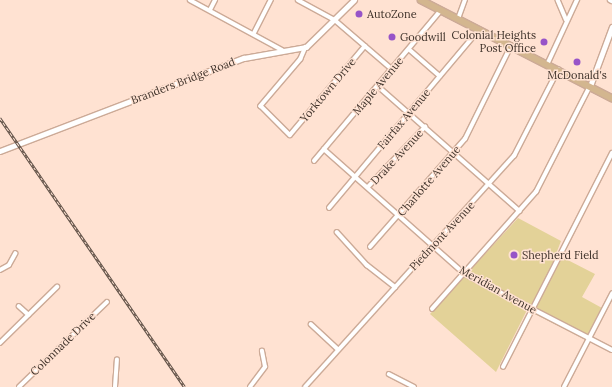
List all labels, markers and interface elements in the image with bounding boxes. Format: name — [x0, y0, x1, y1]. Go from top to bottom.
place label: AutoZone — [367, 7, 417, 21]
marker: AutoZone — [354, 9, 364, 19]
place label: Colonial Heights Post Office — [452, 29, 536, 55]
place label: Goodwill — [400, 30, 446, 44]
marker: Goodwill — [387, 32, 397, 42]
marker: Colonial Heights Post Office — [539, 37, 549, 47]
street label: Maple Avenue — [350, 54, 406, 118]
street label: Branders Bridge Road — [129, 55, 237, 107]
street label: Yorktown Drive — [297, 55, 359, 125]
marker: McDonald's — [572, 57, 582, 67]
place label: McDonald's — [547, 68, 607, 82]
street label: Fairfax Avenue — [375, 86, 433, 152]
street label: Drake Avenue — [368, 127, 426, 187]
street label: Charlotte Avenue — [395, 143, 463, 219]
street label: Piedmont Avenue — [407, 199, 477, 273]
place label: Shepherd Field — [522, 248, 599, 262]
marker: Shepherd Field — [509, 250, 519, 260]
street label: Meridian Avenue — [457, 263, 539, 317]
street label: Colonnade Drive — [28, 310, 98, 378]

